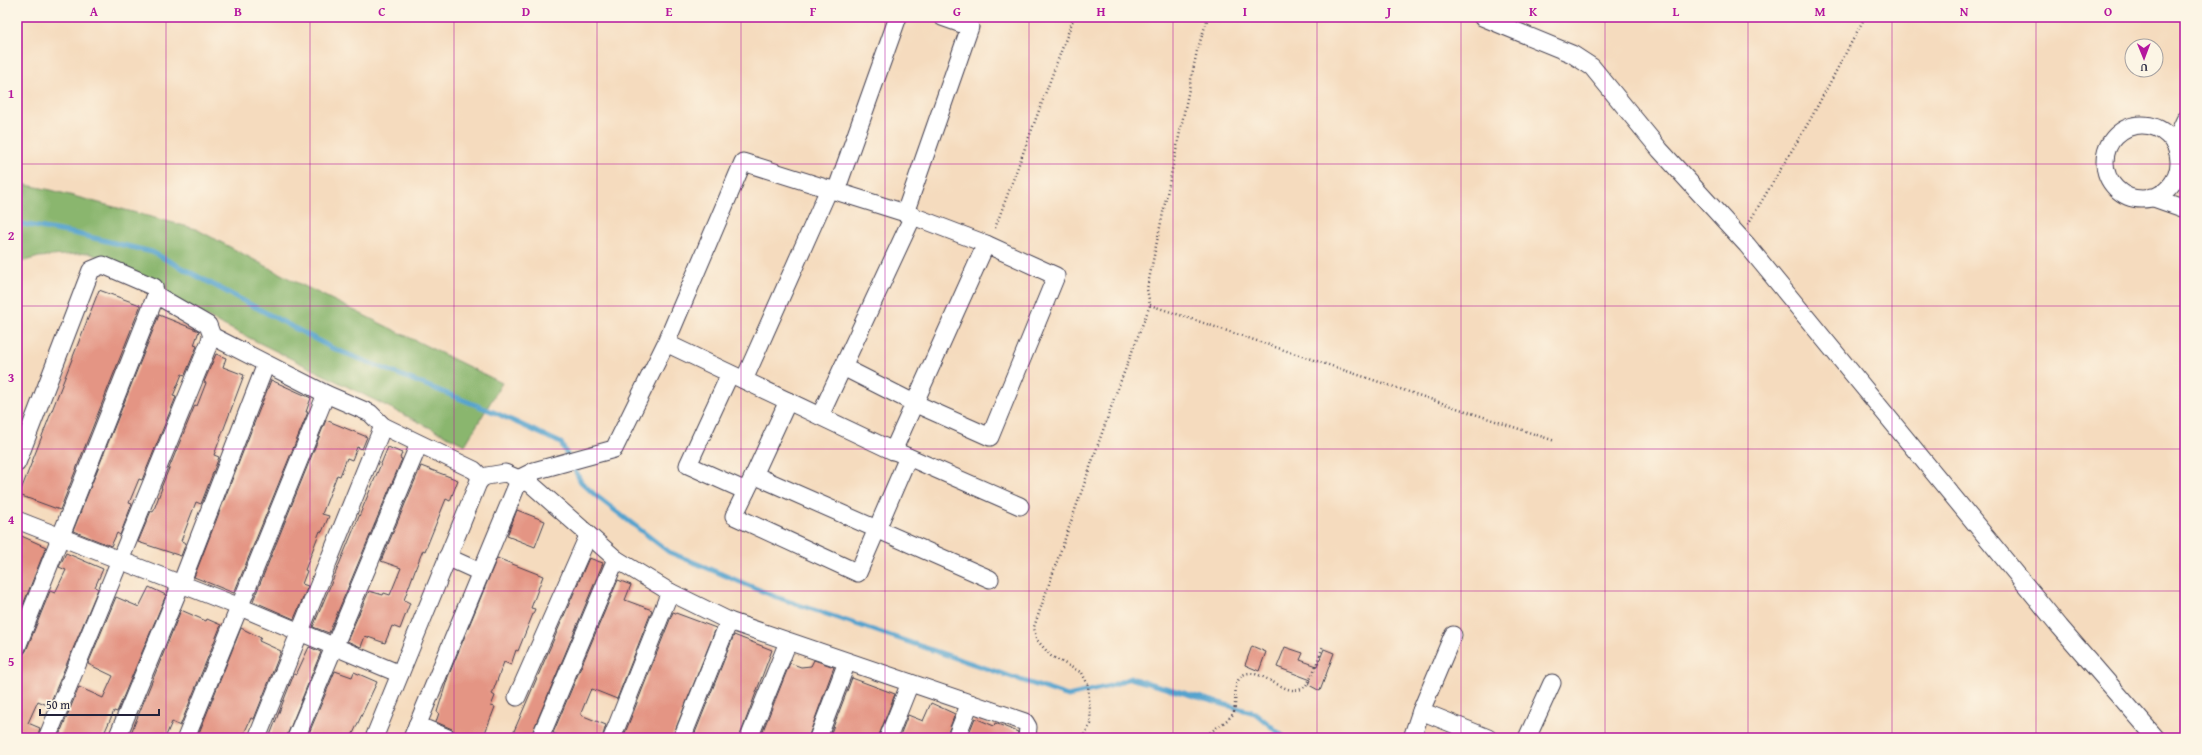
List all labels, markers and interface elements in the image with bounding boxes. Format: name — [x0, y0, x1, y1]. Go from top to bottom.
text: A — [90, 2, 99, 21]
text: B — [234, 2, 242, 21]
text: C — [378, 2, 386, 21]
text: D — [522, 2, 530, 21]
text: E — [666, 2, 673, 21]
text: F — [810, 2, 817, 21]
text: G — [953, 2, 961, 21]
text: H — [1096, 2, 1106, 21]
text: I — [1243, 2, 1247, 21]
text: J — [1385, 2, 1392, 21]
text: K — [1529, 2, 1538, 21]
text: L — [1673, 2, 1680, 21]
text: M — [1814, 2, 1826, 21]
text: N — [1960, 2, 1969, 21]
text: O — [2104, 2, 2112, 21]
north arrow — [2124, 38, 2164, 78]
text: U — [2140, 60, 2148, 76]
text: 1 — [8, 84, 14, 103]
text: 2 — [8, 226, 15, 245]
text: 3 — [8, 368, 14, 387]
text: 4 — [8, 510, 15, 529]
text: 5 — [8, 652, 15, 671]
scale bar — [40, 691, 159, 717]
text: 50 m — [46, 696, 70, 713]

